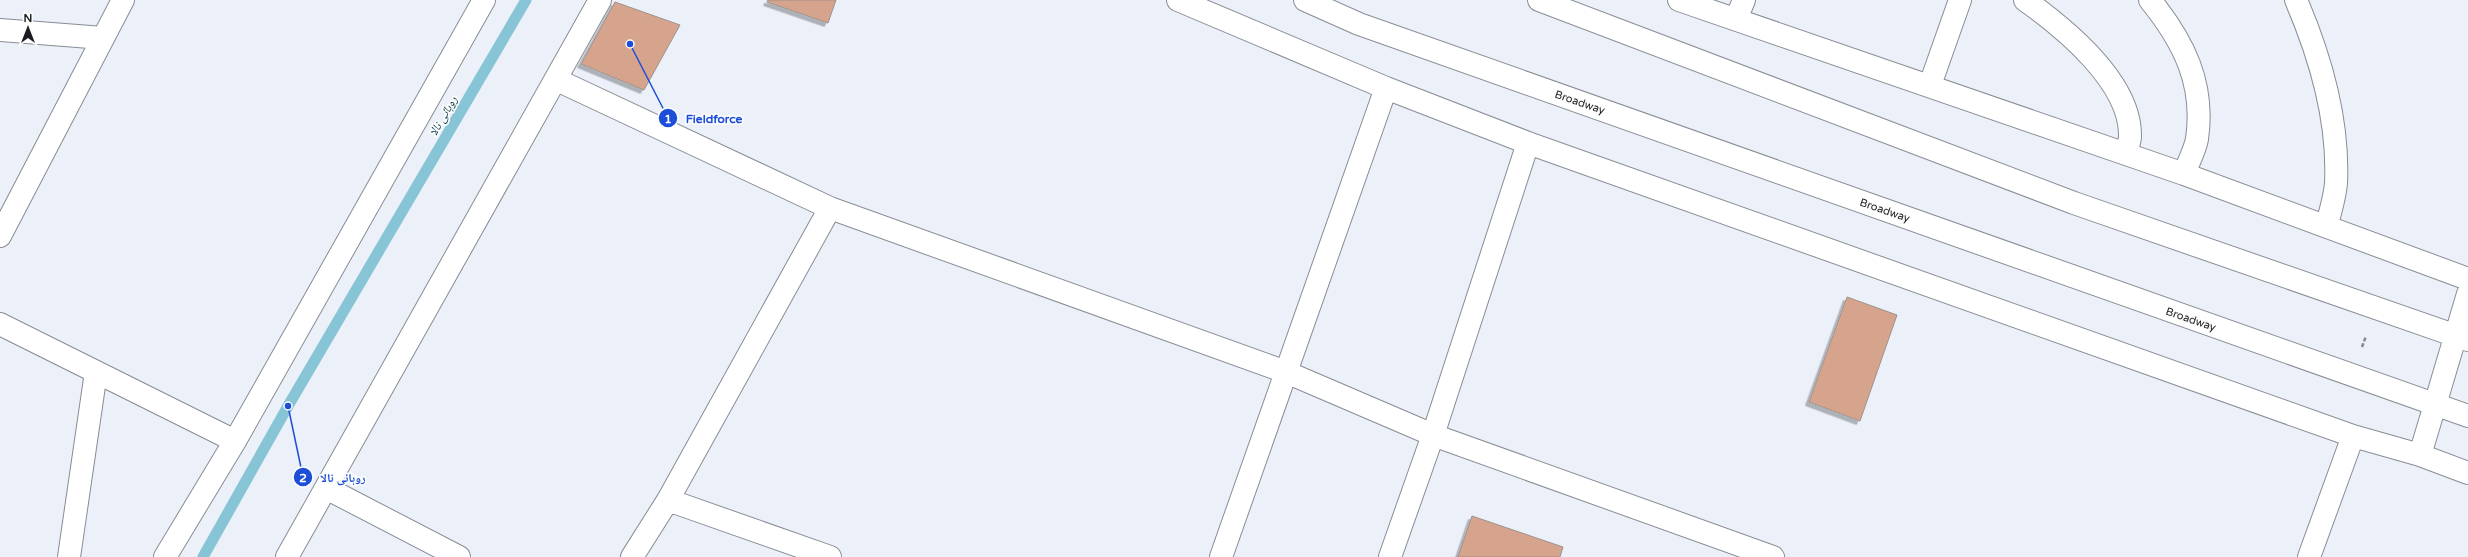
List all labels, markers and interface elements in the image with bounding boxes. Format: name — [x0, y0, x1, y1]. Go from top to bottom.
north arrow — [8, 8, 48, 48]
text: N — [24, 12, 32, 25]
street label: Broadway — [1553, 88, 1607, 117]
water label: روہائی نالا — [426, 93, 461, 139]
callout: Fieldforce — [658, 106, 750, 130]
text: 1 — [664, 112, 672, 126]
text: Fieldforce — [686, 112, 743, 126]
street label: Broadway — [1858, 196, 1912, 225]
street label: Broadway — [2164, 305, 2218, 334]
callout: روہائی نالا — [293, 465, 374, 489]
text: 2 — [299, 471, 307, 485]
text: روہائی نالا — [320, 471, 366, 486]

